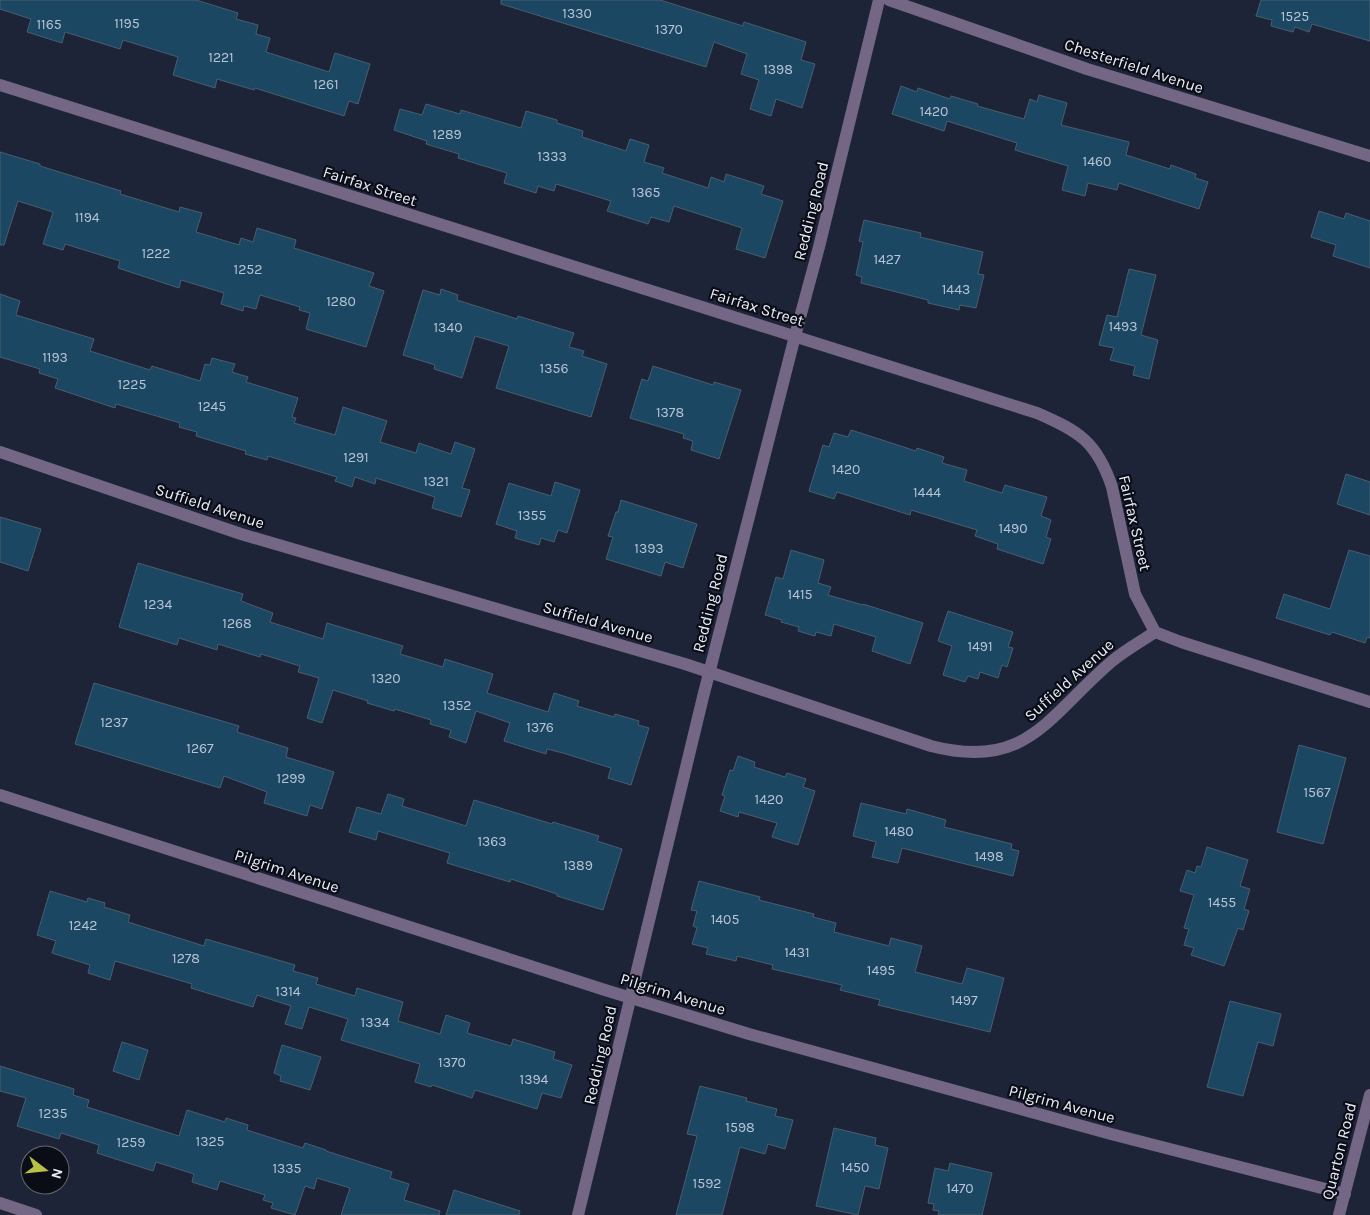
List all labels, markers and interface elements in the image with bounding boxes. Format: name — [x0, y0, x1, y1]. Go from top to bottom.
house number: 1330 — [562, 5, 592, 22]
house number: 1525 — [1281, 8, 1309, 25]
house number: 1195 — [114, 15, 140, 32]
house number: 1165 — [36, 16, 62, 33]
house number: 1370 — [655, 21, 683, 38]
street label: Chesterfield Avenue — [1062, 35, 1206, 97]
house number: 1221 — [208, 49, 234, 66]
house number: 1398 — [763, 61, 793, 78]
house number: 1261 — [313, 76, 339, 93]
house number: 1420 — [920, 103, 948, 120]
house number: 1289 — [432, 126, 462, 143]
house number: 1333 — [537, 148, 567, 165]
house number: 1460 — [1083, 153, 1111, 170]
street label: Redding Road — [790, 160, 832, 262]
street label: Fairfax Street — [321, 162, 419, 210]
house number: 1365 — [632, 184, 661, 201]
house number: 1194 — [74, 209, 100, 226]
house number: 1222 — [142, 245, 170, 262]
house number: 1427 — [873, 251, 901, 268]
house number: 1252 — [234, 261, 262, 278]
house number: 1443 — [942, 281, 970, 298]
street label: Fairfax Street — [708, 284, 806, 330]
house number: 1280 — [326, 293, 356, 310]
house number: 1493 — [1109, 318, 1137, 335]
house number: 1340 — [433, 319, 463, 336]
house number: 1193 — [42, 349, 68, 366]
house number: 1356 — [540, 360, 568, 377]
house number: 1225 — [118, 376, 146, 393]
house number: 1245 — [198, 398, 226, 415]
house number: 1378 — [656, 404, 684, 421]
house number: 1291 — [343, 449, 369, 466]
house number: 1420 — [832, 461, 860, 478]
house number: 1321 — [423, 473, 449, 490]
street label: Fairfax Street — [1115, 473, 1155, 573]
street label: Suffield Avenue — [153, 479, 267, 533]
house number: 1444 — [913, 484, 941, 501]
house number: 1355 — [518, 507, 546, 524]
house number: 1490 — [999, 520, 1027, 537]
house number: 1393 — [634, 540, 664, 557]
street label: Redding Road — [689, 552, 731, 654]
house number: 1415 — [788, 586, 813, 603]
house number: 1234 — [144, 596, 173, 613]
street label: Suffield Avenue — [541, 597, 655, 647]
house number: 1268 — [222, 615, 252, 632]
street label: Suffield Avenue — [1020, 635, 1118, 725]
house number: 1491 — [967, 638, 993, 655]
house number: 1320 — [371, 670, 401, 687]
house number: 1352 — [443, 697, 471, 714]
house number: 1237 — [100, 714, 128, 731]
house number: 1376 — [526, 719, 554, 736]
house number: 1267 — [186, 740, 214, 757]
house number: 1299 — [277, 770, 305, 787]
house number: 1567 — [1303, 784, 1331, 801]
house number: 1420 — [755, 791, 783, 808]
house number: 1480 — [884, 823, 914, 840]
house number: 1363 — [477, 833, 507, 850]
street label: Pilgrim Avenue — [232, 845, 342, 897]
house number: 1498 — [974, 848, 1004, 865]
house number: 1389 — [563, 857, 593, 874]
house number: 1455 — [1208, 894, 1236, 911]
house number: 1405 — [711, 911, 739, 928]
house number: 1242 — [69, 917, 97, 934]
house number: 1431 — [784, 944, 810, 961]
house number: 1278 — [172, 950, 200, 967]
house number: 1495 — [867, 962, 895, 979]
street label: Pilgrim Avenue — [618, 969, 728, 1019]
house number: 1314 — [275, 983, 301, 1000]
house number: 1497 — [950, 992, 978, 1009]
street label: Redding Road — [579, 1004, 621, 1106]
house number: 1334 — [361, 1014, 390, 1031]
house number: 1370 — [438, 1054, 466, 1071]
house number: 1394 — [520, 1071, 549, 1088]
street label: Pilgrim Avenue — [1007, 1081, 1117, 1127]
street label: Quarton Road — [1318, 1100, 1360, 1202]
house number: 1235 — [39, 1105, 68, 1122]
house number: 1598 — [725, 1119, 755, 1136]
house number: 1325 — [196, 1133, 225, 1150]
house number: 1259 — [117, 1134, 145, 1151]
north arrow — [20, 1145, 70, 1195]
house number: 1450 — [841, 1159, 869, 1176]
house number: 1335 — [272, 1160, 302, 1177]
text: N — [47, 1166, 67, 1181]
house number: 1592 — [693, 1175, 721, 1192]
house number: 1470 — [946, 1180, 974, 1197]

